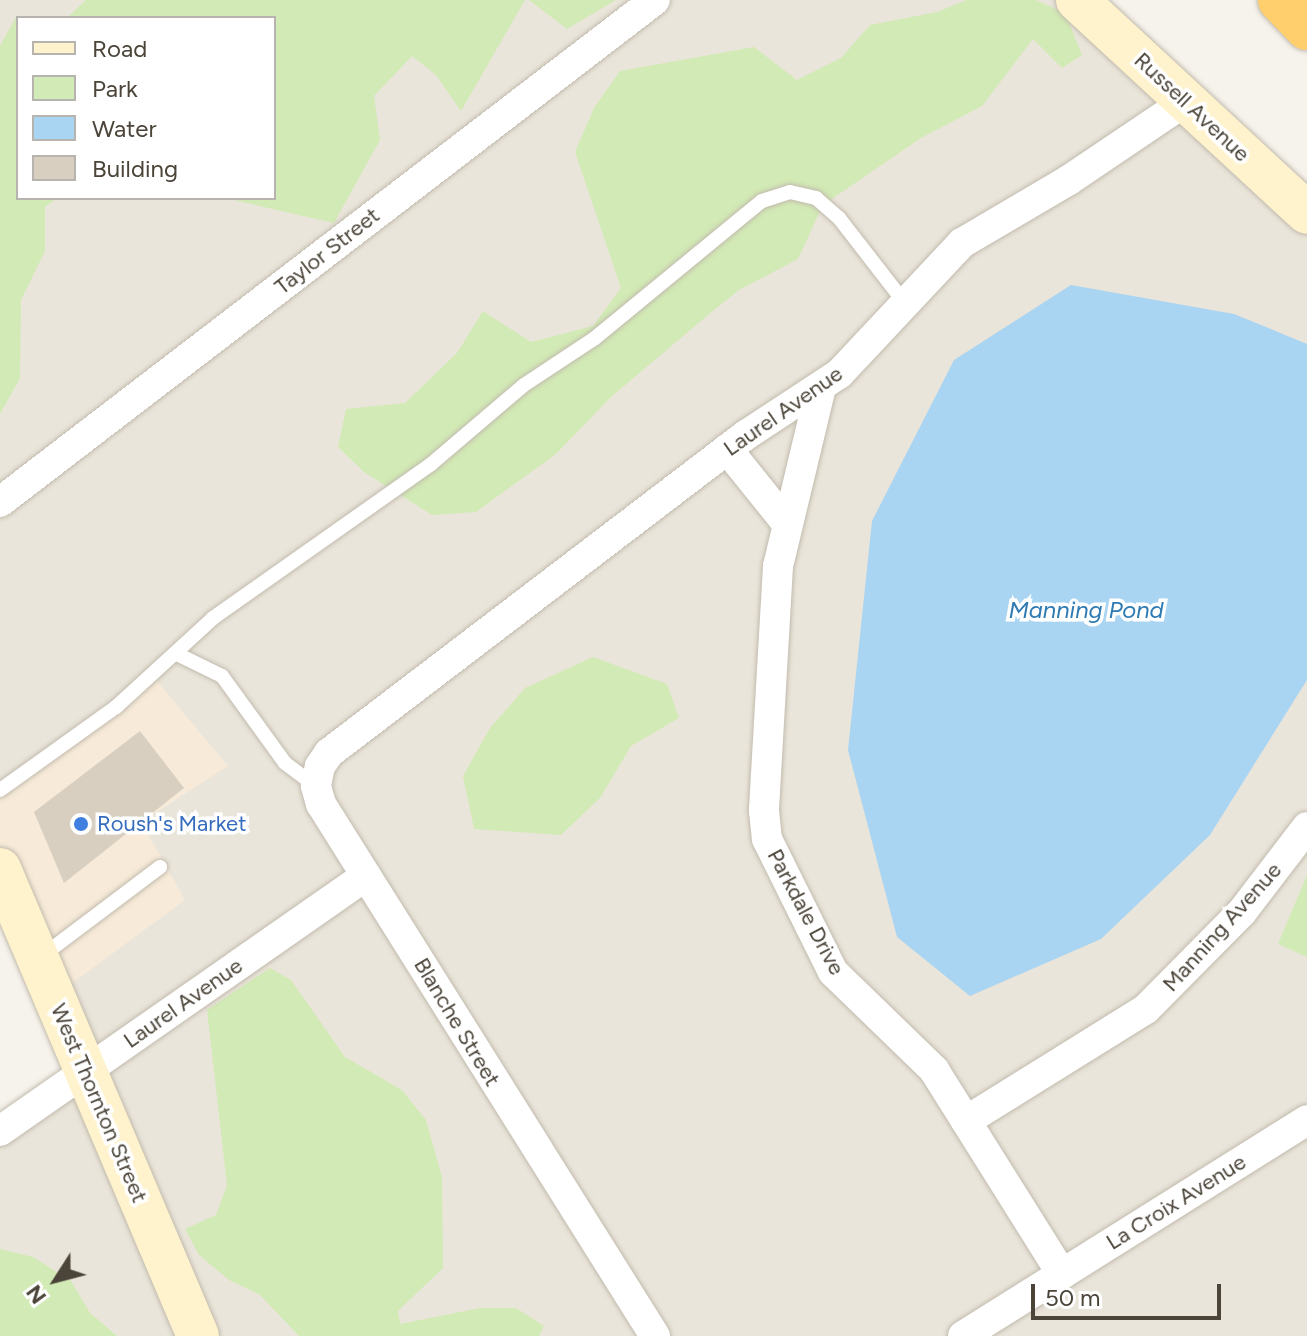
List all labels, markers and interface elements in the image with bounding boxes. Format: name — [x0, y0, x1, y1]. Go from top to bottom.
legend — [16, 16, 276, 200]
text: Road — [92, 34, 147, 63]
street label: Russell Avenue — [1129, 47, 1255, 167]
text: Park — [92, 74, 138, 103]
text: Water — [92, 114, 157, 143]
text: Building — [92, 154, 178, 183]
street label: Taylor Street — [269, 202, 385, 300]
street label: Laurel Avenue — [718, 360, 848, 462]
water label: Manning Pond — [1008, 596, 1164, 624]
place label: Roush's Market — [97, 811, 246, 837]
marker: Roush's Market — [72, 815, 90, 833]
street label: Parkdale Drive — [762, 844, 850, 980]
street label: Manning Avenue — [1157, 857, 1287, 997]
street label: Laurel Avenue — [118, 952, 248, 1054]
street label: Blanche Street — [408, 953, 506, 1091]
street label: West Thornton Street — [45, 1000, 153, 1206]
street label: La Croix Avenue — [1101, 1149, 1251, 1255]
north arrow — [16, 1240, 96, 1320]
scale bar — [1035, 1268, 1225, 1318]
text: N — [20, 1280, 52, 1309]
text: 50 m — [1045, 1283, 1101, 1312]

